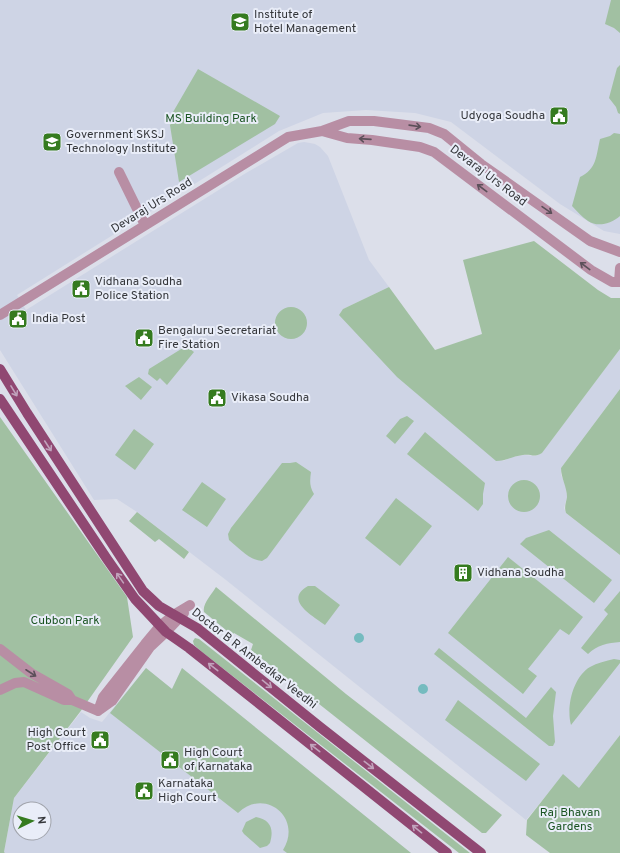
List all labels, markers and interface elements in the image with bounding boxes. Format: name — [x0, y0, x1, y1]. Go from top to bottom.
place label: Institute of Hotel Management — [254, 7, 356, 37]
school or university icon: Institute of Hotel Management — [229, 11, 251, 33]
public building icon: Udyoga Soudha — [548, 105, 570, 127]
place label: Udyoga Soudha — [461, 108, 545, 124]
park label: MS Building Park — [165, 111, 257, 127]
one-way arrow — [408, 123, 421, 130]
place label: Government SKSJ Technology Institute — [66, 127, 176, 157]
school or university icon: Government SKSJ Technology Institute — [41, 131, 63, 153]
one-way arrow — [359, 136, 372, 143]
street label: Devaraj Urs Road — [446, 142, 530, 210]
street label: Devaraj Urs Road — [108, 175, 196, 237]
one-way arrow — [476, 184, 487, 192]
one-way arrow — [541, 206, 552, 214]
one-way arrow — [580, 262, 591, 270]
place label: Vidhana Soudha Police Station — [95, 274, 182, 304]
public building icon: Vidhana Soudha Police Station — [70, 278, 92, 300]
public building icon: India Post — [7, 308, 29, 330]
place label: India Post — [32, 311, 85, 327]
place label: Bengaluru Secretariat Fire Station — [158, 323, 276, 353]
public building icon: Bengaluru Secretariat Fire Station — [133, 327, 155, 349]
one-way arrow — [10, 385, 18, 397]
public building icon: Vikasa Soudha — [206, 387, 228, 409]
place label: Vikasa Soudha — [231, 390, 309, 406]
one-way arrow — [45, 440, 53, 452]
building icon: Vidhana Soudha — [452, 562, 474, 584]
place label: Vidhana Soudha — [477, 565, 564, 581]
one-way arrow — [116, 573, 124, 584]
street label: Doctor B R Ambedkar Veedhi — [188, 605, 320, 713]
park label: Cubbon Park — [30, 613, 100, 629]
one-way arrow — [208, 663, 219, 672]
one-way arrow — [25, 669, 37, 677]
one-way arrow — [261, 680, 272, 688]
place label: High Court Post Office — [27, 725, 86, 755]
public building icon: High Court Post Office — [89, 729, 111, 751]
one-way arrow — [310, 744, 321, 752]
place label: High Court of Karnataka — [184, 745, 252, 775]
public building icon: High Court of Karnataka — [159, 749, 181, 771]
one-way arrow — [363, 760, 374, 769]
place label: Karnataka High Court — [158, 776, 217, 806]
public building icon: Karnataka High Court — [133, 780, 155, 802]
north arrow — [12, 801, 52, 841]
park label: Raj Bhavan Gardens — [540, 805, 600, 835]
text: N — [34, 816, 48, 825]
one-way arrow — [412, 824, 422, 833]

